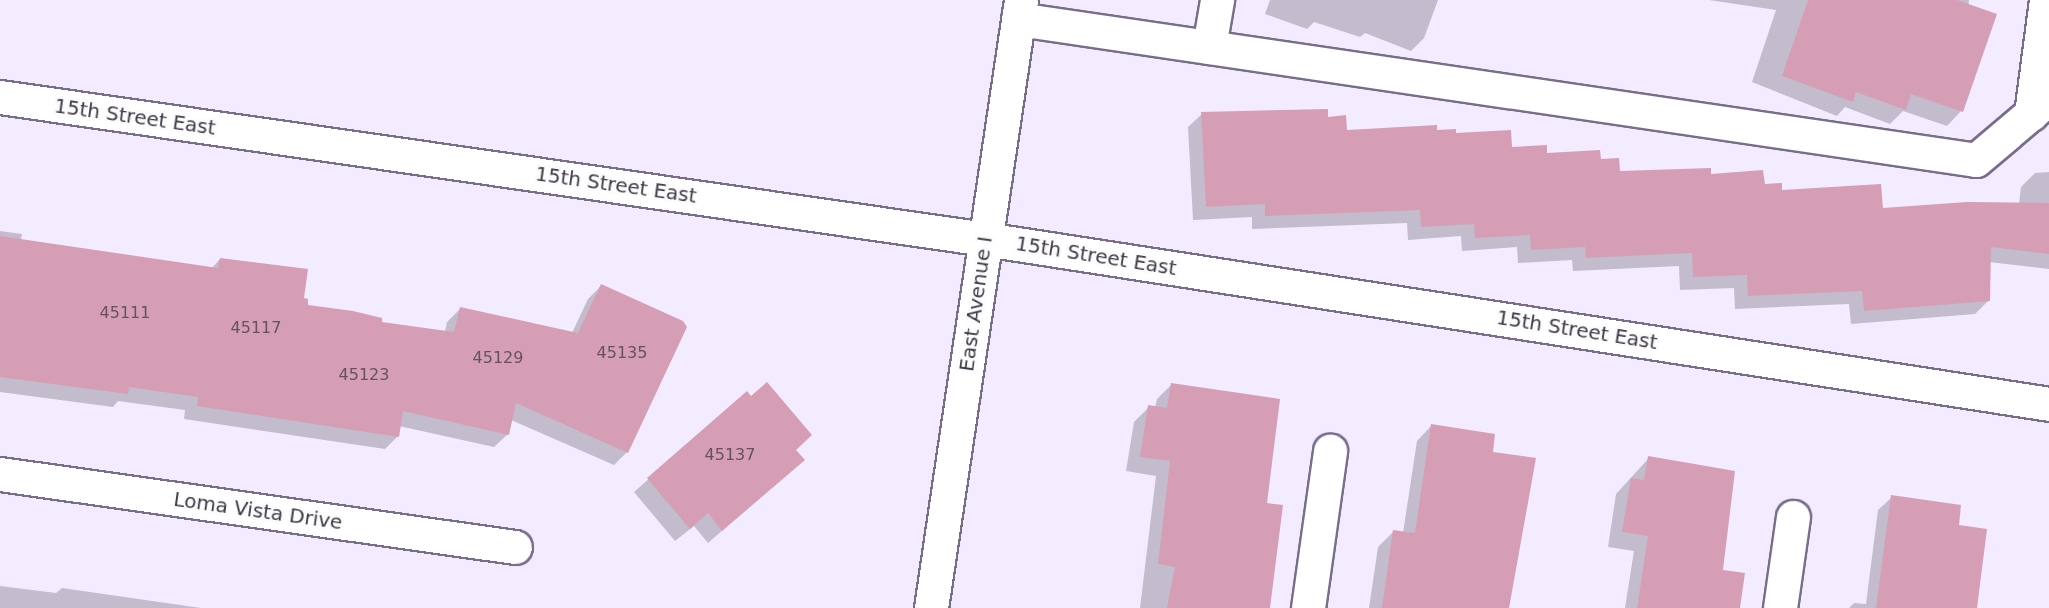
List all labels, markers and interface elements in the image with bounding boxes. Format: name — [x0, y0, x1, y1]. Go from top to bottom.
street label: 15th Street East — [53, 94, 217, 140]
street label: 15th Street East — [534, 162, 698, 208]
street label: 15th Street East — [1014, 231, 1178, 281]
street label: East Avenue I — [955, 235, 997, 373]
house number: 45111 — [100, 303, 150, 323]
street label: 15th Street East — [1495, 305, 1659, 355]
house number: 45117 — [231, 318, 281, 338]
house number: 45135 — [597, 343, 647, 363]
house number: 45129 — [473, 348, 523, 368]
house number: 45123 — [339, 365, 389, 385]
house number: 45137 — [705, 445, 755, 465]
street label: Loma Vista Drive — [172, 487, 344, 535]

